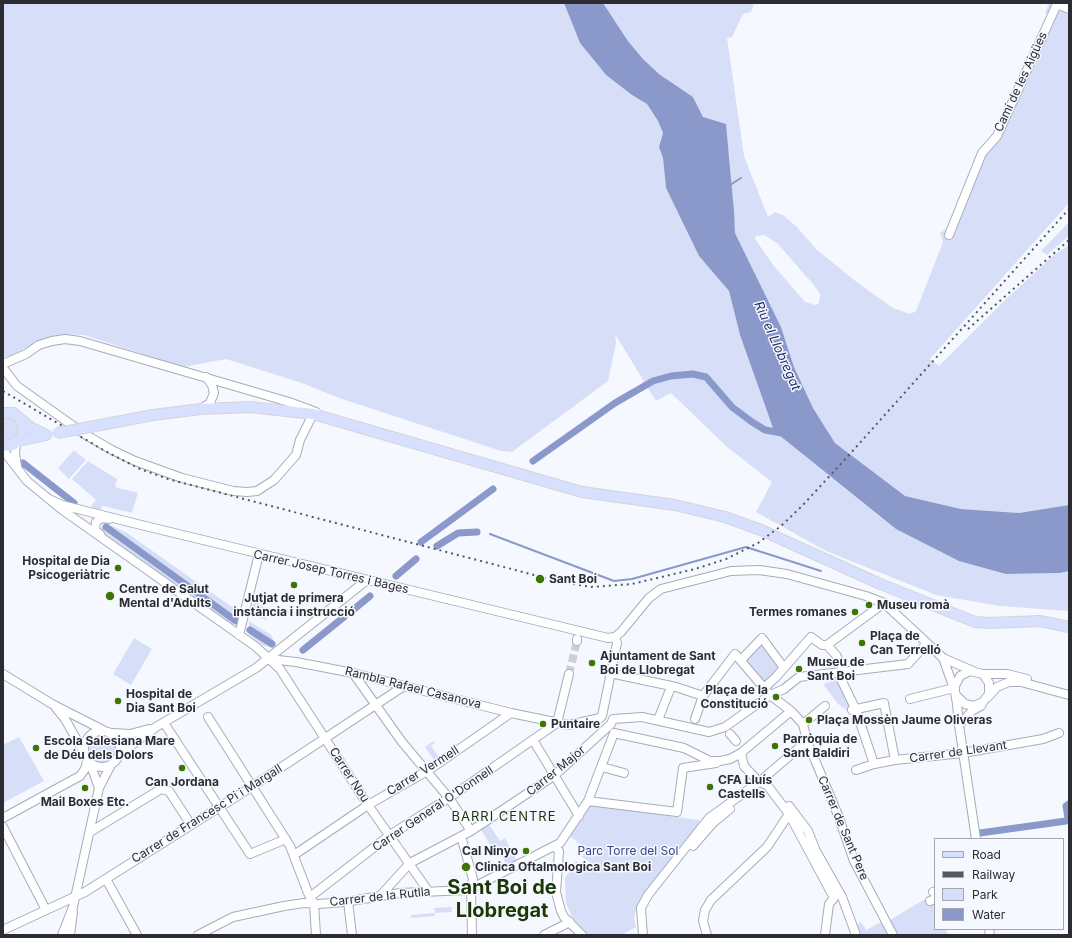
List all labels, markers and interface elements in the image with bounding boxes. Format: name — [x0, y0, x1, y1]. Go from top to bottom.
street label: Camí de les Aigües — [992, 30, 1050, 134]
water label: Riu el Llobregat — [750, 299, 804, 393]
street label: Carrer Josep Torres i Bages — [252, 547, 410, 597]
place label: Hospital de Dia Psicogeriàtric — [22, 554, 110, 582]
marker: Hospital de Dia Psicogeriàtric — [113, 563, 123, 573]
place label: Sant Boi — [549, 572, 597, 586]
marker: Sant Boi — [534, 573, 546, 585]
marker: Jutjat de primera instància i instrucció — [289, 580, 299, 590]
place label: Centre de Salut Mental d'Adults — [119, 582, 211, 610]
marker: Centre de Salut Mental d'Adults — [104, 590, 116, 602]
place label: Jutjat de primera instància i instrucció — [233, 591, 355, 619]
place label: Museu romà — [877, 598, 950, 612]
marker: Museu romà — [864, 600, 874, 610]
place label: Termes romanes — [749, 605, 847, 619]
marker: Termes romanes — [850, 607, 860, 617]
place label: Plaça de Can Terrelló — [870, 629, 941, 657]
marker: Plaça de Can Terrelló — [857, 638, 867, 648]
place label: Ajuntament de Sant Boi de Llobregat — [600, 649, 716, 677]
place label: Museu de Sant Boi — [807, 655, 865, 683]
marker: Ajuntament de Sant Boi de Llobregat — [587, 658, 597, 668]
street label: Rambla Rafael Casanova — [343, 664, 483, 712]
marker: Museu de Sant Boi — [794, 664, 804, 674]
place label: Plaça de la Constitució — [700, 683, 768, 711]
place label: Hospital de Dia Sant Boi — [126, 687, 196, 715]
marker: Plaça de la Constitució — [771, 692, 781, 702]
marker: Hospital de Dia Sant Boi — [113, 696, 123, 706]
place label: Plaça Mossèn Jaume Oliveras — [817, 713, 992, 727]
marker: Plaça Mossèn Jaume Oliveras — [804, 715, 814, 725]
place label: Puntaire — [551, 717, 600, 731]
marker: Puntaire — [538, 719, 548, 729]
place label: Parròquia de Sant Baldiri — [783, 732, 857, 760]
place label: Escola Salesiana Mare de Déu dels Dolors — [44, 734, 175, 762]
street label: Carrer de Llevant — [908, 738, 1008, 766]
marker: Parròquia de Sant Baldiri — [770, 741, 780, 751]
marker: Escola Salesiana Mare de Déu dels Dolors — [31, 743, 41, 753]
street label: Carrer Vermell — [384, 743, 462, 799]
street label: Carrer Major — [524, 743, 588, 799]
street label: Carrer Nou — [326, 745, 372, 805]
street label: Carrer de Francesc Pi i Margall — [129, 762, 285, 866]
marker: Can Jordana — [177, 763, 187, 773]
street label: Carrer General O'Donnell — [370, 763, 496, 855]
place label: CFA Lluís Castells — [718, 773, 772, 801]
street label: Carrer de Sant Pere — [815, 774, 871, 882]
place label: Can Jordana — [145, 775, 219, 789]
marker: CFA Lluís Castells — [705, 782, 715, 792]
marker: Mail Boxes Etc. — [80, 783, 90, 793]
place label: Mail Boxes Etc. — [41, 795, 129, 809]
district label: BARRI CENTRE — [451, 809, 557, 825]
legend — [934, 838, 1064, 930]
place label: Cal Ninyo — [462, 844, 518, 858]
park label: Parc Torre del Sol — [578, 844, 678, 858]
marker: Cal Ninyo — [521, 846, 531, 856]
text: Road — [972, 847, 1001, 862]
place label: Clinica Oftalmologica Sant Boi — [475, 860, 651, 874]
marker: Clinica Oftalmologica Sant Boi — [460, 861, 472, 873]
text: Railway — [972, 867, 1015, 882]
district label: Sant Boi de Llobregat — [447, 876, 557, 923]
street label: Carrer de la Rutlla — [329, 885, 431, 909]
text: Park — [972, 887, 998, 902]
text: Water — [972, 907, 1005, 922]

